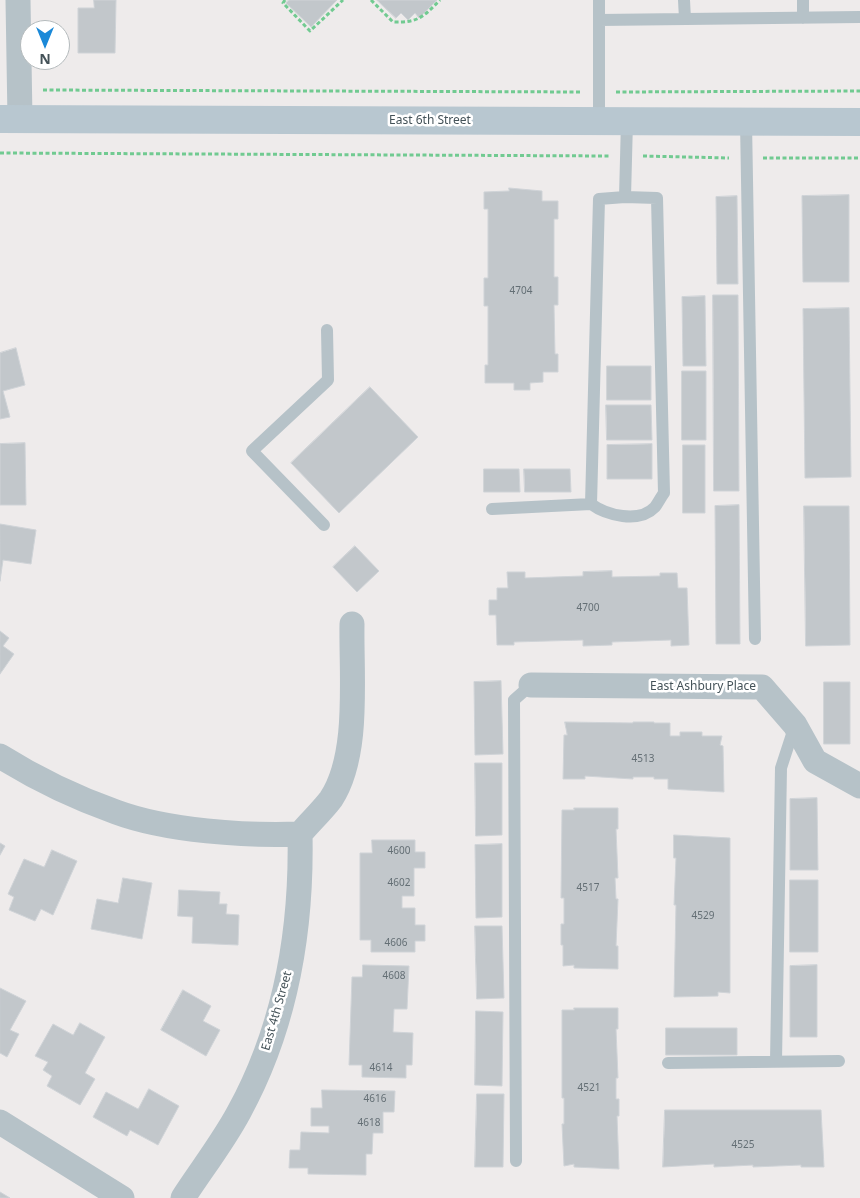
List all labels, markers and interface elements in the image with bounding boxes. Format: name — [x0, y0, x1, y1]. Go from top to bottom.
north arrow — [20, 20, 70, 70]
text: N — [39, 50, 51, 69]
street label: East 6th Street — [389, 114, 471, 128]
house number: 4704 — [510, 285, 532, 297]
house number: 4700 — [577, 602, 599, 614]
street label: East Ashbury Place — [650, 680, 756, 694]
house number: 4513 — [632, 753, 654, 765]
house number: 4600 — [388, 845, 410, 857]
house number: 4602 — [388, 877, 410, 889]
house number: 4517 — [577, 882, 599, 894]
house number: 4529 — [692, 910, 714, 922]
house number: 4606 — [385, 937, 407, 949]
street label: East 4th Street — [259, 970, 295, 1052]
house number: 4608 — [383, 970, 405, 982]
house number: 4614 — [370, 1062, 392, 1074]
house number: 4521 — [578, 1082, 600, 1094]
house number: 4616 — [364, 1093, 386, 1105]
house number: 4618 — [358, 1117, 380, 1129]
house number: 4525 — [732, 1139, 754, 1151]

